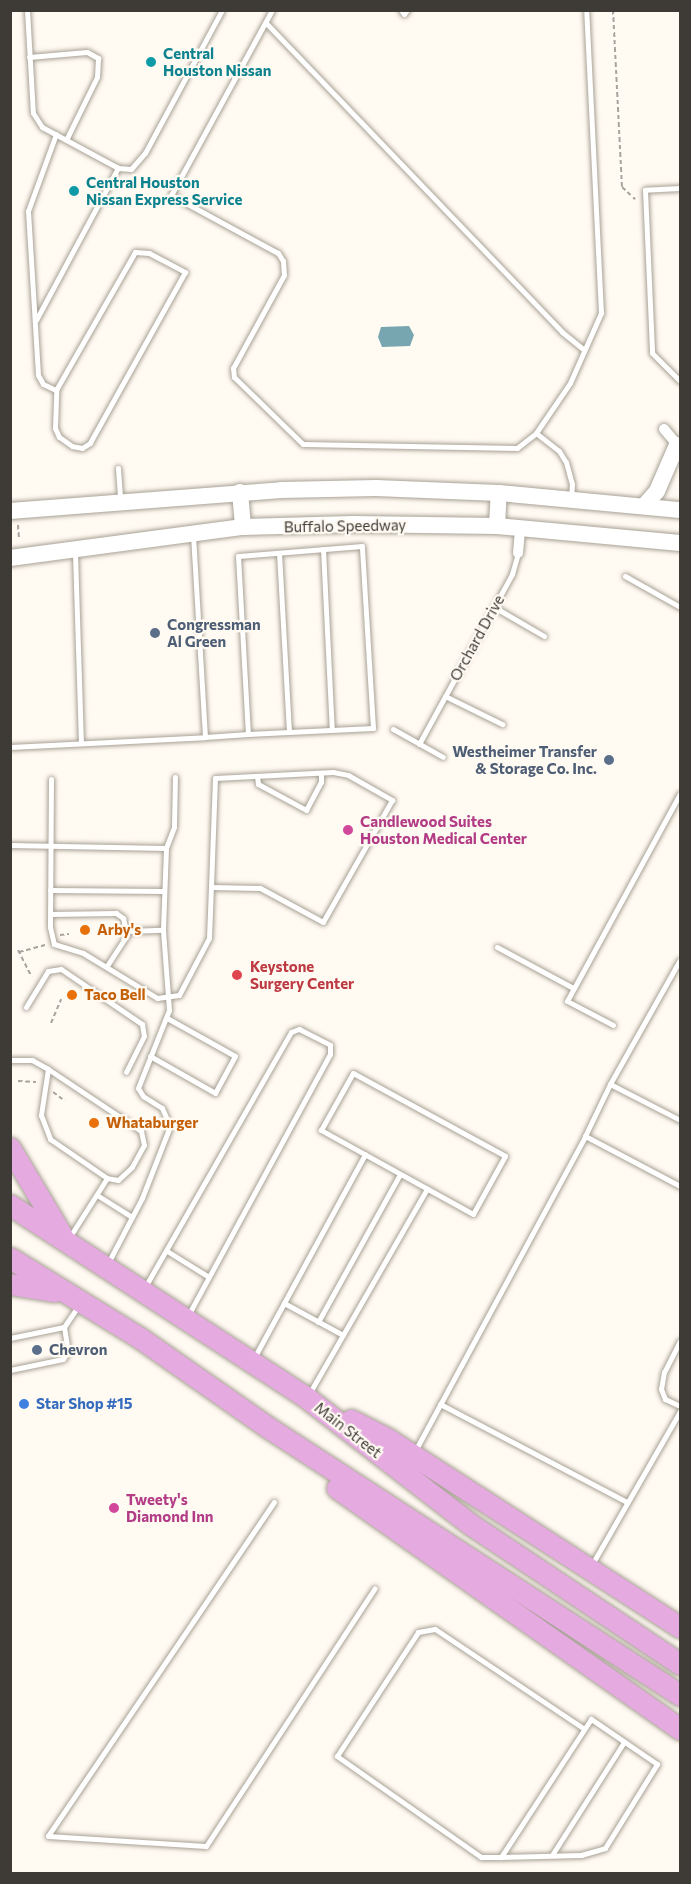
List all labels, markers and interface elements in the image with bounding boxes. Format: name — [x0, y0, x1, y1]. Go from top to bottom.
place label: Central Houston Nissan — [163, 44, 271, 79]
marker: Central Houston Nissan — [144, 55, 158, 69]
place label: Central Houston Nissan Express Service — [86, 173, 242, 208]
marker: Central Houston Nissan Express Service — [67, 184, 81, 198]
street label: Buffalo Speedway — [284, 516, 406, 536]
street label: Orchard Drive — [446, 592, 508, 684]
place label: Congressman Al Green — [167, 615, 261, 650]
marker: Congressman Al Green — [148, 626, 162, 640]
place label: Westheimer Transfer & Storage Co. Inc. — [452, 742, 597, 777]
marker: Westheimer Transfer & Storage Co. Inc. — [602, 753, 616, 767]
place label: Candlewood Suites Houston Medical Center — [360, 812, 527, 847]
marker: Candlewood Suites Houston Medical Center — [341, 823, 355, 837]
place label: Arby's — [97, 921, 141, 939]
marker: Arby's — [78, 923, 92, 937]
place label: Keystone Surgery Center — [250, 957, 354, 992]
marker: Keystone Surgery Center — [228, 966, 246, 984]
place label: Taco Bell — [84, 986, 146, 1004]
marker: Taco Bell — [65, 988, 79, 1002]
place label: Whataburger — [106, 1114, 198, 1132]
marker: Whataburger — [87, 1116, 101, 1130]
place label: Chevron — [49, 1341, 107, 1359]
marker: Chevron — [30, 1343, 44, 1357]
place label: Star Shop #15 — [36, 1395, 133, 1413]
marker: Star Shop #15 — [17, 1397, 31, 1411]
street label: Main Street — [311, 1398, 385, 1462]
place label: Tweety's Diamond Inn — [126, 1490, 214, 1525]
marker: Tweety's Diamond Inn — [107, 1501, 121, 1515]

